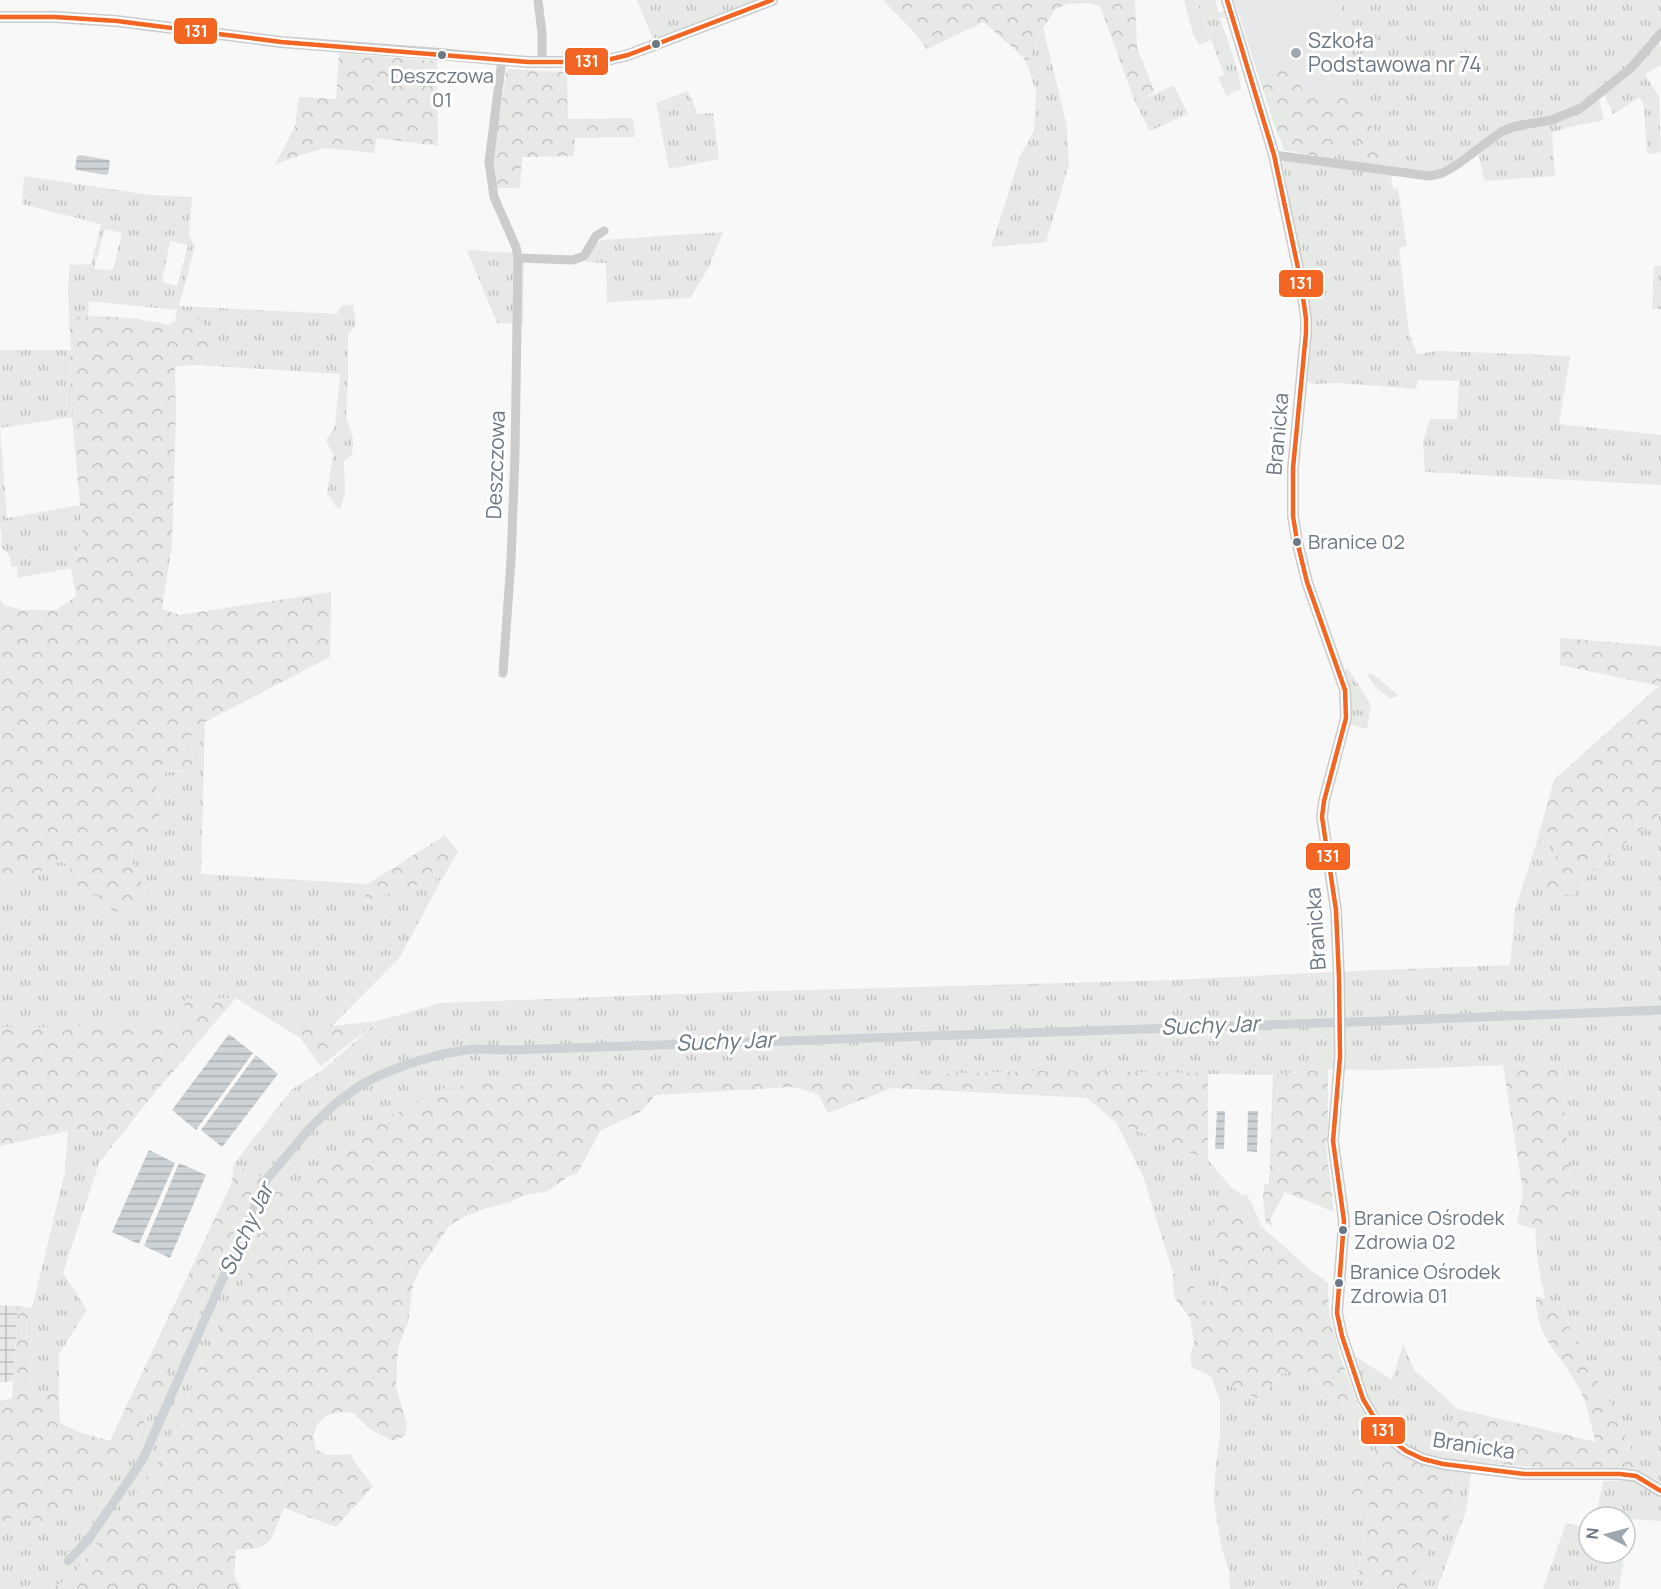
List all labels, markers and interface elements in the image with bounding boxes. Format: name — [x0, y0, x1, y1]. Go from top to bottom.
line badge: 131 — [173, 17, 218, 45]
text: 131 — [184, 20, 208, 42]
place label: Szkoła Podstawowa nr 74 — [1308, 26, 1482, 78]
unlabelled marker — [650, 38, 662, 50]
marker: Szkoła Podstawowa nr 74 — [1289, 46, 1303, 60]
line badge: 131 — [564, 47, 609, 76]
marker: Deszczowa 01 — [436, 49, 448, 61]
text: 131 — [575, 50, 599, 72]
place label: Deszczowa 01 — [390, 62, 494, 113]
line badge: 131 — [1278, 269, 1324, 298]
text: 131 — [1289, 272, 1313, 294]
street label: Branicka — [1259, 391, 1295, 476]
street label: Deszczowa — [479, 410, 511, 520]
place label: Branice 02 — [1308, 528, 1405, 555]
marker: Branice 02 — [1291, 536, 1303, 548]
line badge: 131 — [1305, 842, 1351, 871]
text: 131 — [1316, 845, 1340, 867]
street label: Branicka — [1298, 887, 1332, 971]
water label: Suchy Jar — [1160, 1008, 1263, 1042]
water label: Suchy Jar — [675, 1024, 778, 1058]
water label: Suchy Jar — [212, 1175, 282, 1280]
place label: Branice Ośrodek Zdrowia 02 — [1354, 1204, 1506, 1255]
marker: Branice Ośrodek Zdrowia 02 — [1337, 1224, 1349, 1236]
place label: Branice Ośrodek Zdrowia 01 — [1350, 1258, 1502, 1309]
marker: Branice Ośrodek Zdrowia 01 — [1333, 1277, 1345, 1289]
line badge: 131 — [1360, 1416, 1406, 1445]
text: 131 — [1371, 1419, 1395, 1441]
street label: Branicka — [1431, 1425, 1517, 1465]
north arrow — [1577, 1505, 1637, 1565]
text: N — [1581, 1527, 1604, 1540]

